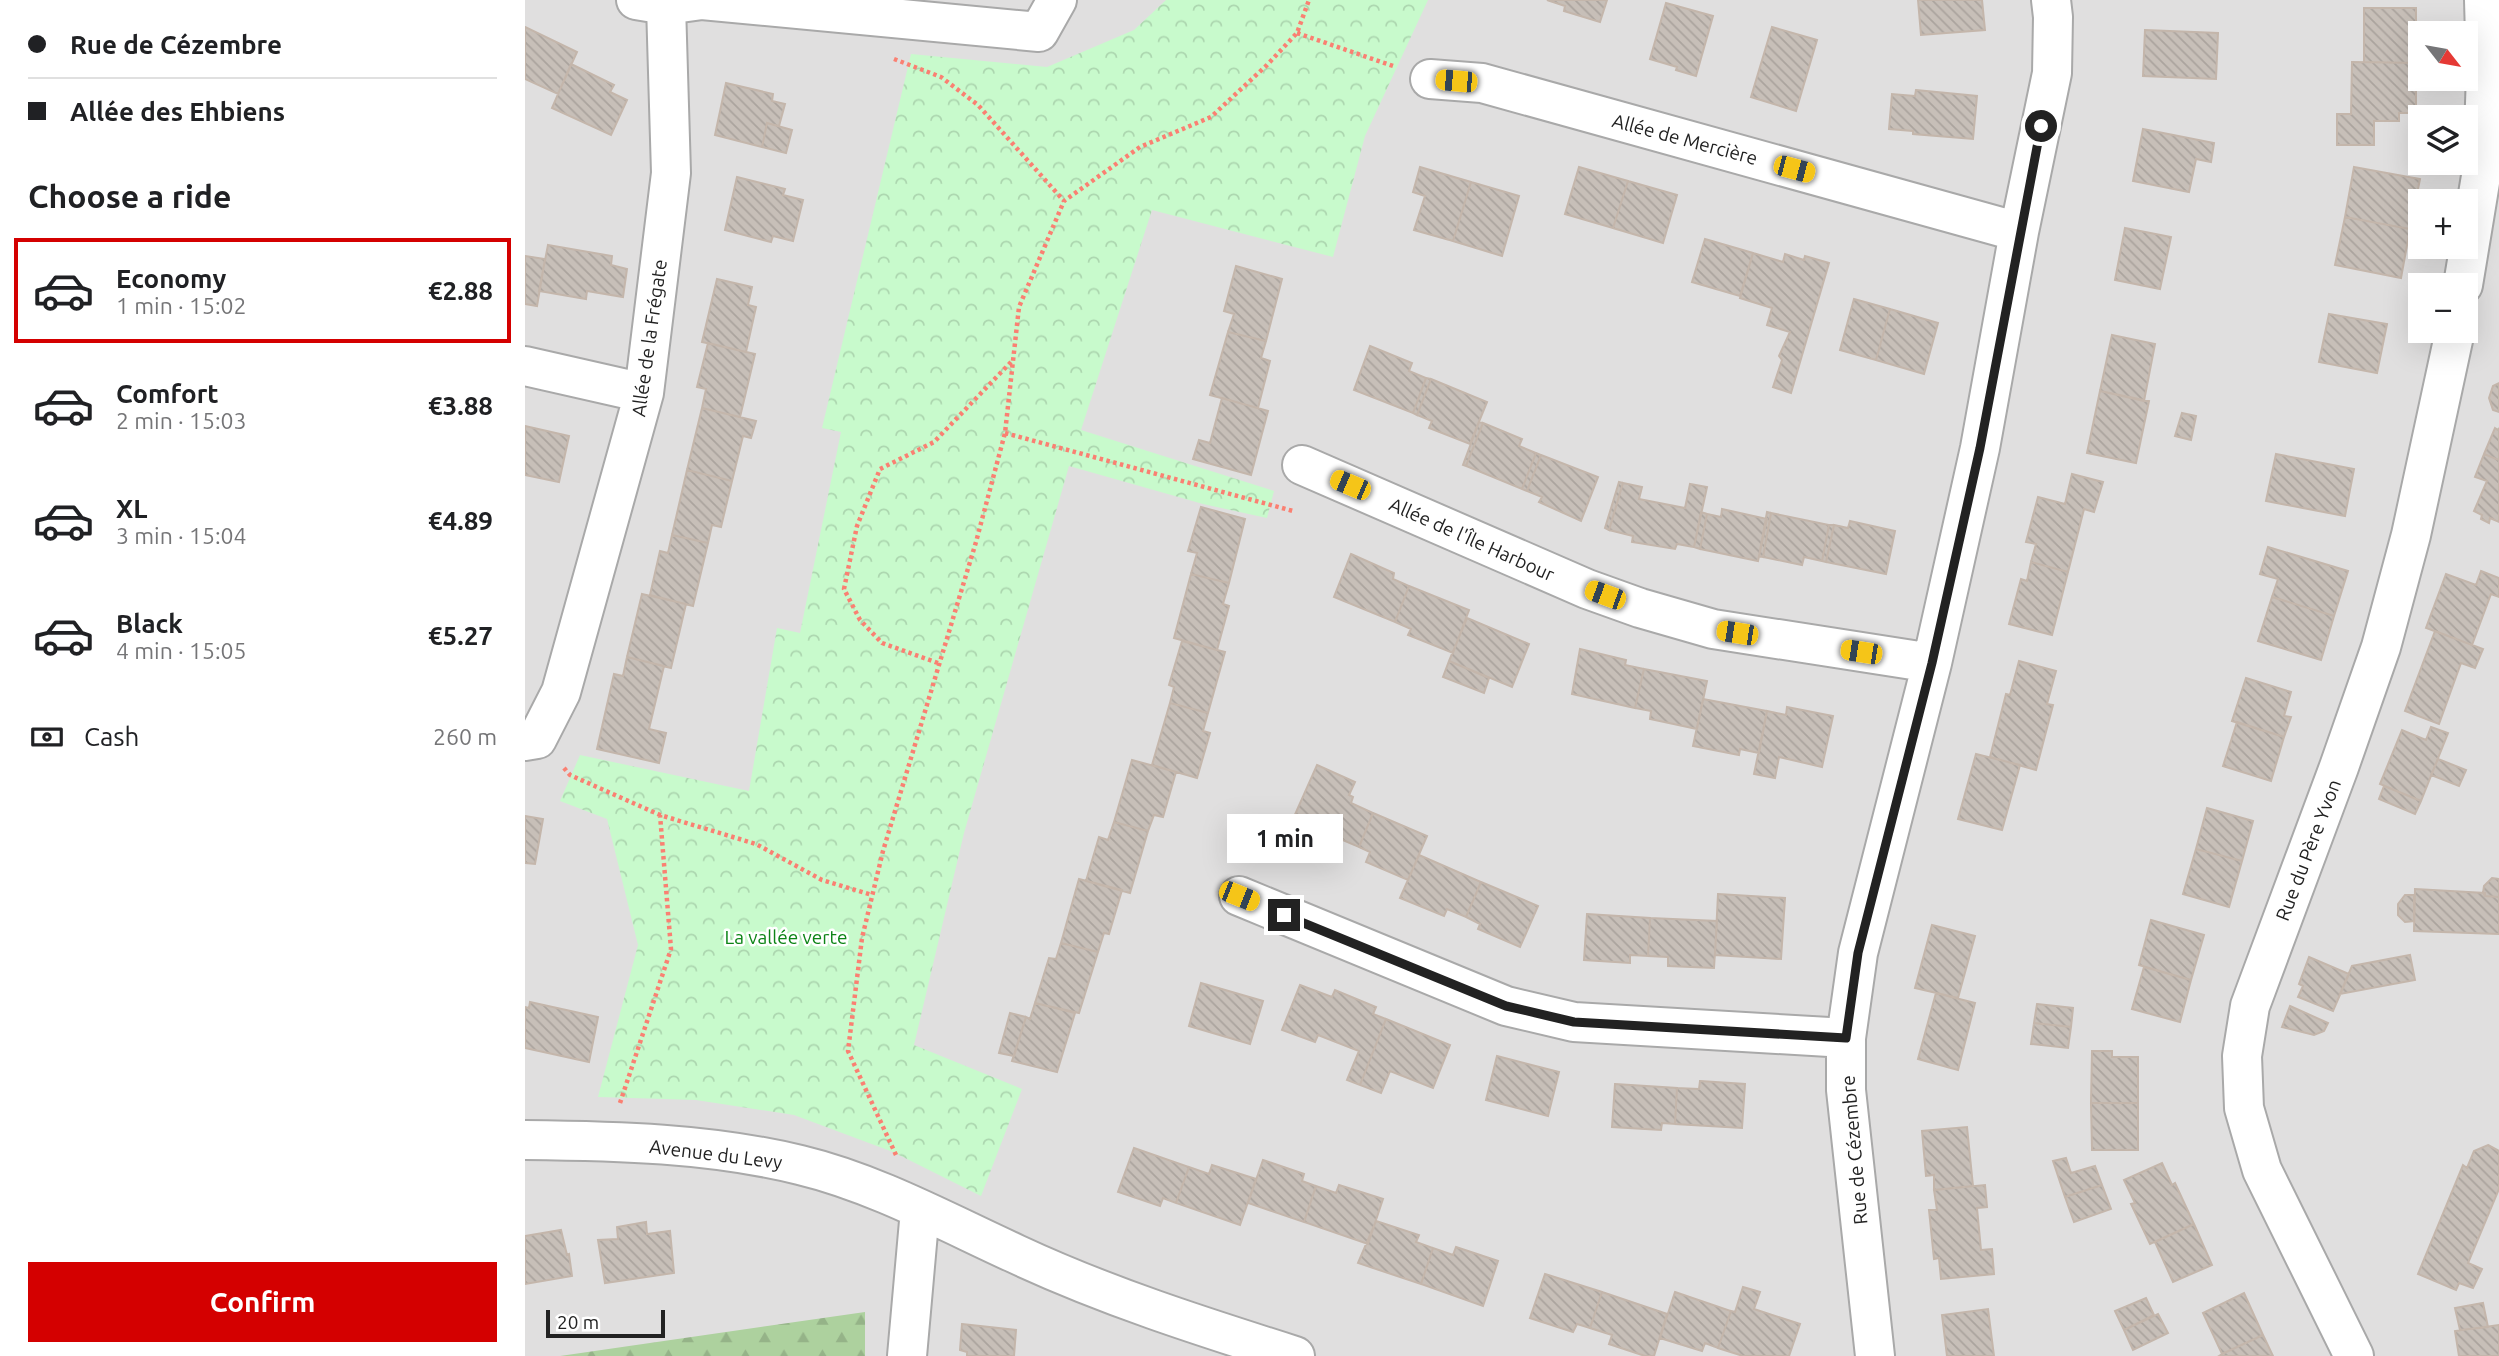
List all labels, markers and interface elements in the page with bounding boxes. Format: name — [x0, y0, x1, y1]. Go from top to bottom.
north arrow — [2408, 21, 2478, 91]
map controls — [2408, 21, 2478, 343]
text: Rue de Cézembre — [70, 30, 282, 59]
car — [1435, 69, 1478, 93]
text: Allée des Ehbiens — [70, 97, 285, 126]
button: layers — [2408, 105, 2478, 175]
street label: Allée de Mercière — [1610, 109, 1760, 169]
route start — [2025, 110, 2057, 142]
car — [1771, 153, 1818, 185]
text: Choose a ride — [28, 178, 231, 214]
button: + — [2408, 189, 2478, 259]
street label: Allée de la Frégate — [627, 258, 671, 418]
icon: car — [32, 259, 95, 322]
text: Economy — [116, 264, 226, 293]
button: − — [2408, 273, 2478, 343]
text: €2.88 — [428, 276, 493, 305]
text: 1 min · 15:02 — [116, 293, 247, 318]
icon: car — [32, 374, 95, 437]
text: Comfort — [116, 379, 219, 408]
text: €3.88 — [428, 391, 493, 420]
text: 2 min · 15:03 — [116, 408, 247, 433]
car — [1327, 467, 1374, 503]
icon: car — [32, 489, 95, 552]
street label: Allée de l'Île Harbour — [1386, 493, 1558, 585]
text: XL — [116, 494, 147, 523]
text: €4.89 — [428, 506, 493, 535]
text: 3 min · 15:04 — [116, 523, 247, 548]
car — [1582, 578, 1629, 612]
icon: car — [32, 604, 95, 667]
text: Black — [116, 609, 183, 638]
car — [1715, 619, 1760, 647]
text: €5.27 — [428, 621, 493, 650]
text: 4 min · 15:05 — [116, 638, 247, 663]
car — [1839, 638, 1884, 666]
icon: cash — [28, 718, 66, 756]
text: Cash — [84, 722, 139, 751]
text: 260 m — [433, 724, 497, 749]
street label: Rue du Père Yvon — [2271, 776, 2345, 924]
callout: 1 min — [1226, 814, 1342, 862]
text: 1 min — [1256, 826, 1314, 851]
car — [1216, 878, 1263, 914]
route end — [1268, 899, 1300, 931]
park label: La vallée verte — [725, 926, 847, 948]
street label: Rue de Cézembre — [1837, 1074, 1871, 1226]
street label: Avenue du Levy — [648, 1135, 784, 1173]
button: Confirm — [28, 1262, 497, 1342]
scale bar — [546, 1307, 665, 1339]
text: 20 m — [557, 1311, 599, 1333]

